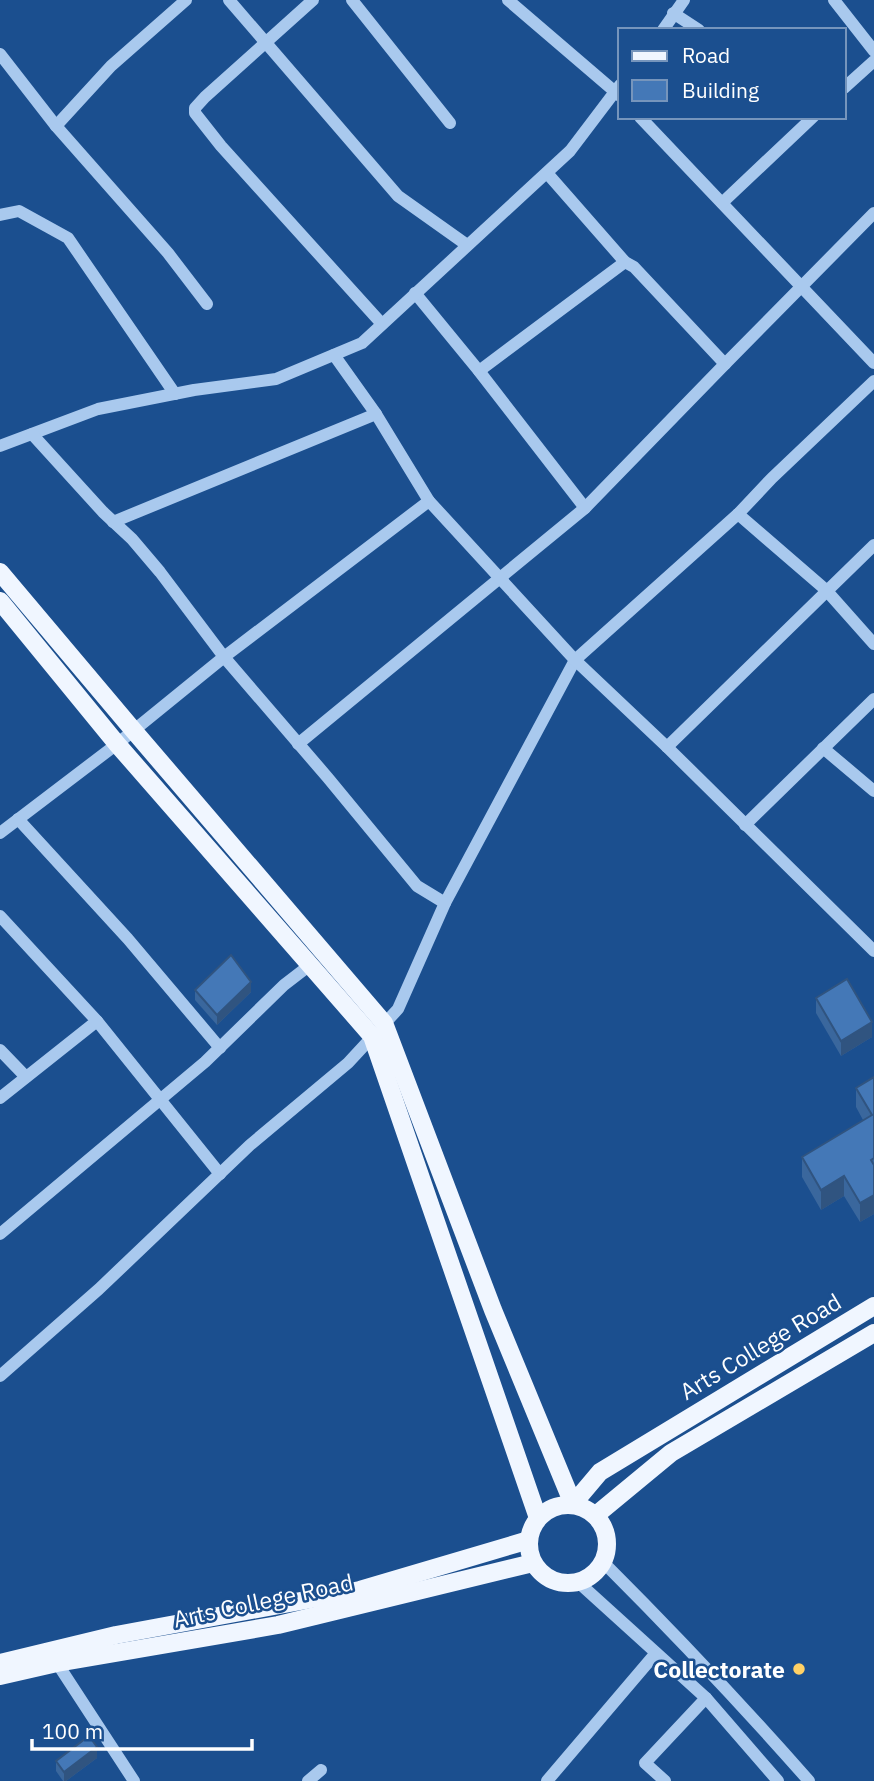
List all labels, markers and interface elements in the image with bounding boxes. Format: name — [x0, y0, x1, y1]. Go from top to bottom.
legend — [618, 28, 846, 119]
text: Road — [682, 41, 730, 69]
text: Building — [682, 76, 759, 104]
street label: Arts College Road — [674, 1286, 846, 1406]
street label: Arts College Road — [170, 1566, 356, 1634]
place label: Collectorate — [653, 1654, 785, 1684]
marker: Collectorate — [791, 1661, 807, 1677]
scale bar — [32, 1708, 252, 1752]
text: 100 m — [42, 1717, 103, 1745]

